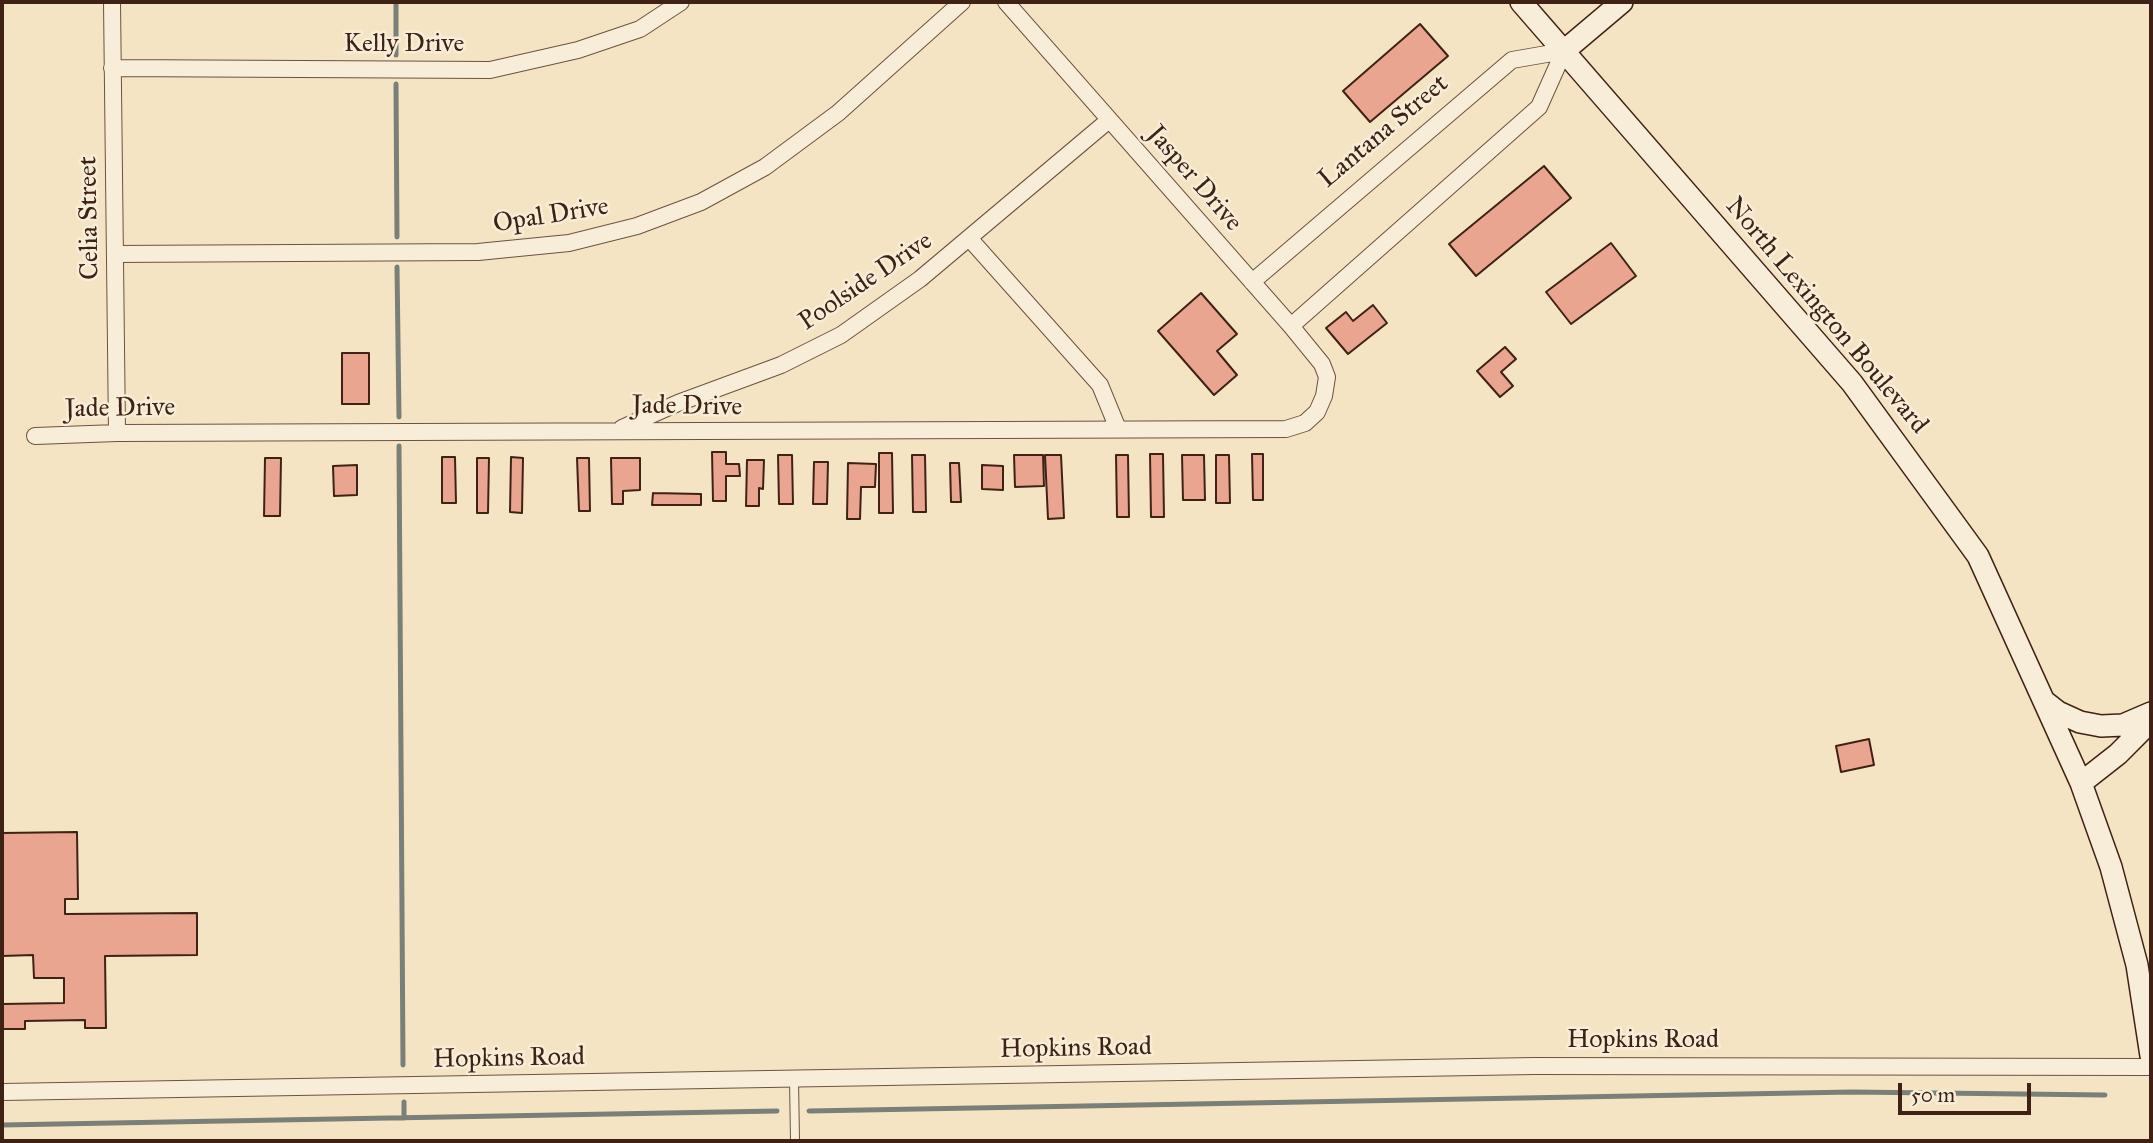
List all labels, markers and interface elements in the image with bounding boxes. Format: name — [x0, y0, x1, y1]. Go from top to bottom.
street label: Kelly Drive — [344, 29, 464, 61]
street label: Lantana Street — [1313, 69, 1455, 195]
street label: Jasper Drive — [1140, 120, 1248, 238]
street label: Celia Street — [73, 156, 107, 280]
street label: Opal Drive — [491, 191, 611, 241]
street label: North Lexington Boulevard — [1718, 191, 1934, 441]
street label: Poolside Drive — [793, 226, 939, 338]
street label: Jade Drive — [632, 390, 742, 424]
street label: Jade Drive — [65, 392, 175, 426]
street label: Hopkins Road — [1567, 1025, 1719, 1057]
street label: Hopkins Road — [1000, 1032, 1152, 1066]
street label: Hopkins Road — [433, 1042, 585, 1076]
scale bar — [1901, 1070, 2034, 1114]
text: 50 m — [1911, 1082, 1955, 1108]

